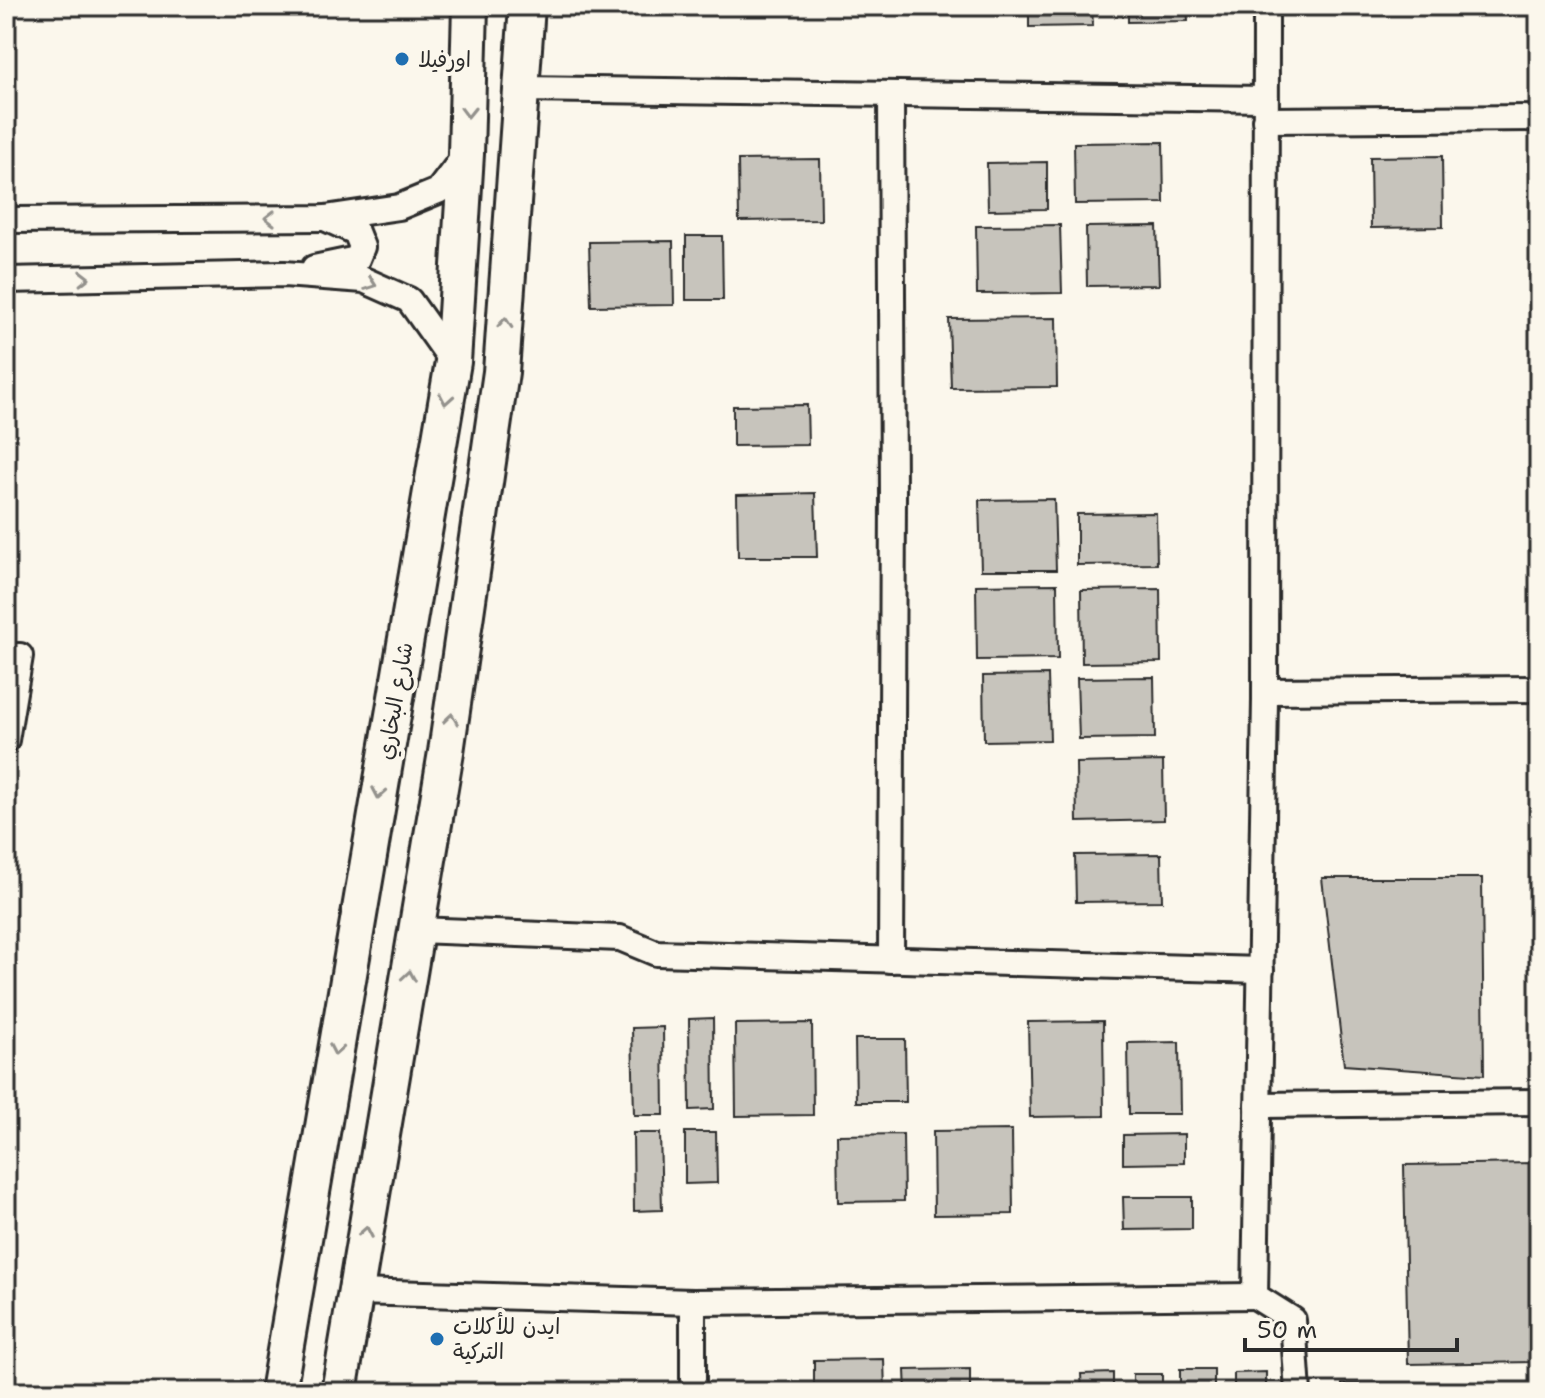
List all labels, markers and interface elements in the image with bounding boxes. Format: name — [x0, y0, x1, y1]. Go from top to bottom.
place label: اورفيلا — [418, 45, 471, 74]
marker: اورفيلا — [393, 50, 411, 68]
one-way arrow — [459, 106, 476, 119]
one-way arrow — [263, 209, 276, 227]
one-way arrow — [78, 270, 91, 287]
one-way arrow — [363, 275, 377, 291]
one-way arrow — [496, 316, 513, 329]
one-way arrow — [439, 392, 456, 406]
street label: شارع البخاري — [370, 640, 422, 762]
one-way arrow — [442, 712, 459, 726]
one-way arrow — [372, 787, 389, 800]
one-way arrow — [400, 969, 417, 983]
one-way arrow — [328, 1043, 345, 1056]
one-way arrow — [357, 1226, 374, 1239]
scale bar — [1245, 1302, 1457, 1352]
place label: ايدن للأكلات التركية — [453, 1311, 560, 1366]
text: 50 m — [1257, 1314, 1317, 1346]
marker: ايدن للأكلات التركية — [428, 1330, 446, 1348]

